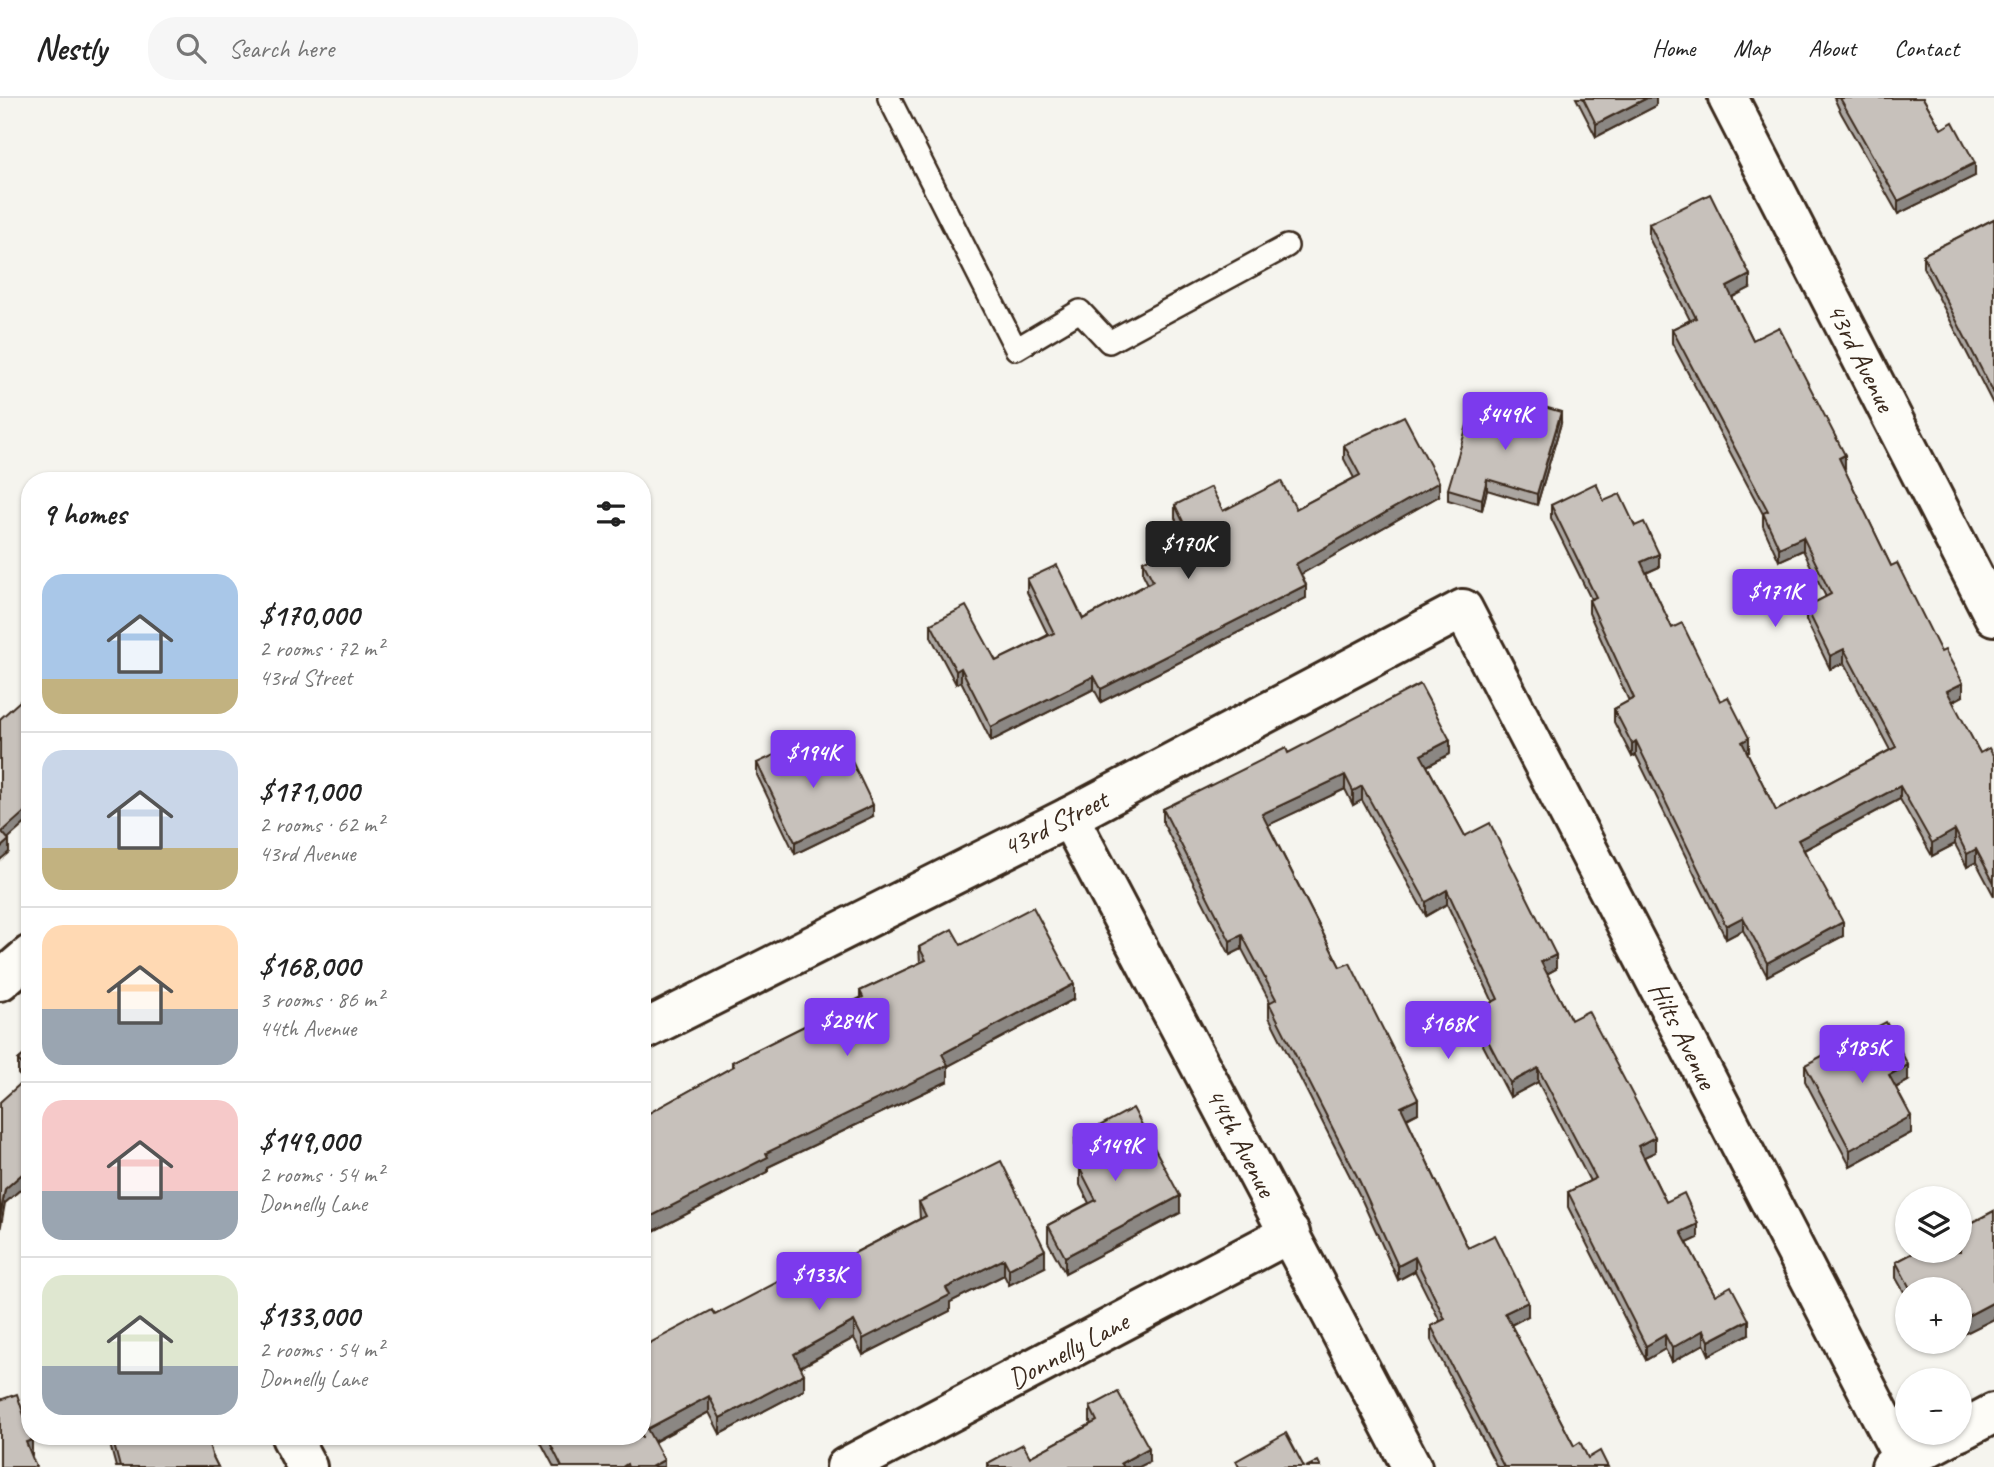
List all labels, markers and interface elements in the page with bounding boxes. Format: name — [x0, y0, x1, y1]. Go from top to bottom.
search box — [148, 17, 638, 80]
text: Nestly — [35, 27, 106, 69]
icon: search — [172, 29, 210, 67]
text: Search here — [228, 32, 334, 65]
text: Home — [1652, 33, 1695, 63]
text: Map — [1733, 33, 1770, 63]
text: About — [1808, 33, 1856, 63]
text: Contact — [1894, 33, 1959, 63]
street label: 43rd Avenue — [1819, 297, 1904, 419]
pin: $449K — [1456, 392, 1554, 452]
text: $449K — [1479, 400, 1531, 429]
text: 9 homes — [42, 495, 126, 533]
icon: filters — [592, 495, 630, 533]
pin: $170K — [1139, 522, 1237, 581]
text: $170K — [1162, 529, 1215, 558]
pin: $171K — [1726, 570, 1824, 629]
text: $171K — [1749, 577, 1802, 606]
text: $170,000 — [259, 596, 359, 634]
icon: home — [98, 602, 182, 686]
text: 2 rooms · 72 m² — [259, 634, 383, 663]
text: 43rd Street — [259, 663, 352, 692]
pin: $194K — [764, 730, 862, 790]
text: $194K — [787, 738, 839, 767]
text: $171,000 — [259, 772, 359, 810]
icon: home — [98, 778, 182, 862]
street label: 43rd Street — [996, 780, 1116, 864]
text: 2 rooms · 62 m² — [259, 810, 383, 839]
text: 43rd Avenue — [259, 839, 356, 868]
text: $168,000 — [259, 947, 360, 985]
icon: home — [98, 953, 182, 1037]
street label: Hilts Avenue — [1641, 975, 1726, 1096]
text: 3 rooms · 86 m² — [259, 985, 383, 1014]
pin: $284K — [798, 998, 896, 1058]
pin: $168K — [1399, 1002, 1497, 1061]
text: $284K — [820, 1006, 874, 1035]
text: $168K — [1421, 1009, 1475, 1038]
text: 44th Avenue — [259, 1014, 356, 1043]
pin: $185K — [1813, 1026, 1911, 1085]
text: $185K — [1836, 1033, 1888, 1062]
street label: 44th Avenue — [1198, 1081, 1285, 1204]
text: $149,000 — [259, 1122, 359, 1160]
pin: $149K — [1066, 1124, 1164, 1183]
icon: home — [98, 1128, 182, 1212]
text: $149K — [1089, 1131, 1141, 1160]
text: 2 rooms · 54 m² — [259, 1160, 383, 1189]
map controls — [1895, 1186, 1972, 1445]
button: layers — [1895, 1186, 1972, 1263]
text: Donnelly Lane — [259, 1189, 367, 1218]
pin: $133K — [770, 1252, 868, 1312]
text: $133K — [792, 1260, 846, 1289]
button: + — [1895, 1277, 1972, 1354]
text: $133,000 — [259, 1297, 359, 1335]
icon: home — [98, 1303, 182, 1387]
street label: Donnelly Lane — [1002, 1303, 1136, 1396]
text: 2 rooms · 54 m² — [259, 1335, 383, 1364]
text: Donnelly Lane — [259, 1364, 367, 1393]
button: − — [1895, 1368, 1972, 1445]

